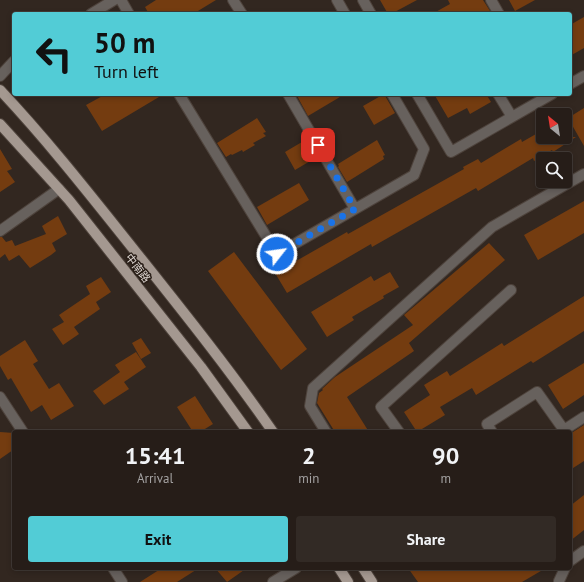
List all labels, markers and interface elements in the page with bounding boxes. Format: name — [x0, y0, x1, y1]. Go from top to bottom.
text: 50 m — [94, 24, 155, 61]
icon: left — [28, 28, 80, 80]
text: Turn left — [94, 60, 159, 83]
north arrow — [536, 108, 572, 144]
map controls — [536, 108, 572, 188]
pin — [301, 128, 335, 162]
icon: arrive — [307, 134, 329, 156]
button: search — [536, 152, 572, 188]
position arrow — [256, 233, 298, 275]
street label: 中南路 — [122, 251, 154, 285]
text: 15:41 — [125, 440, 186, 471]
text: 2 — [302, 440, 316, 471]
text: 90 — [432, 440, 459, 471]
text: Arrival — [137, 470, 173, 487]
text: min — [298, 470, 319, 487]
text: m — [440, 470, 451, 487]
button: Exit — [28, 516, 288, 562]
button: Share — [296, 516, 556, 562]

